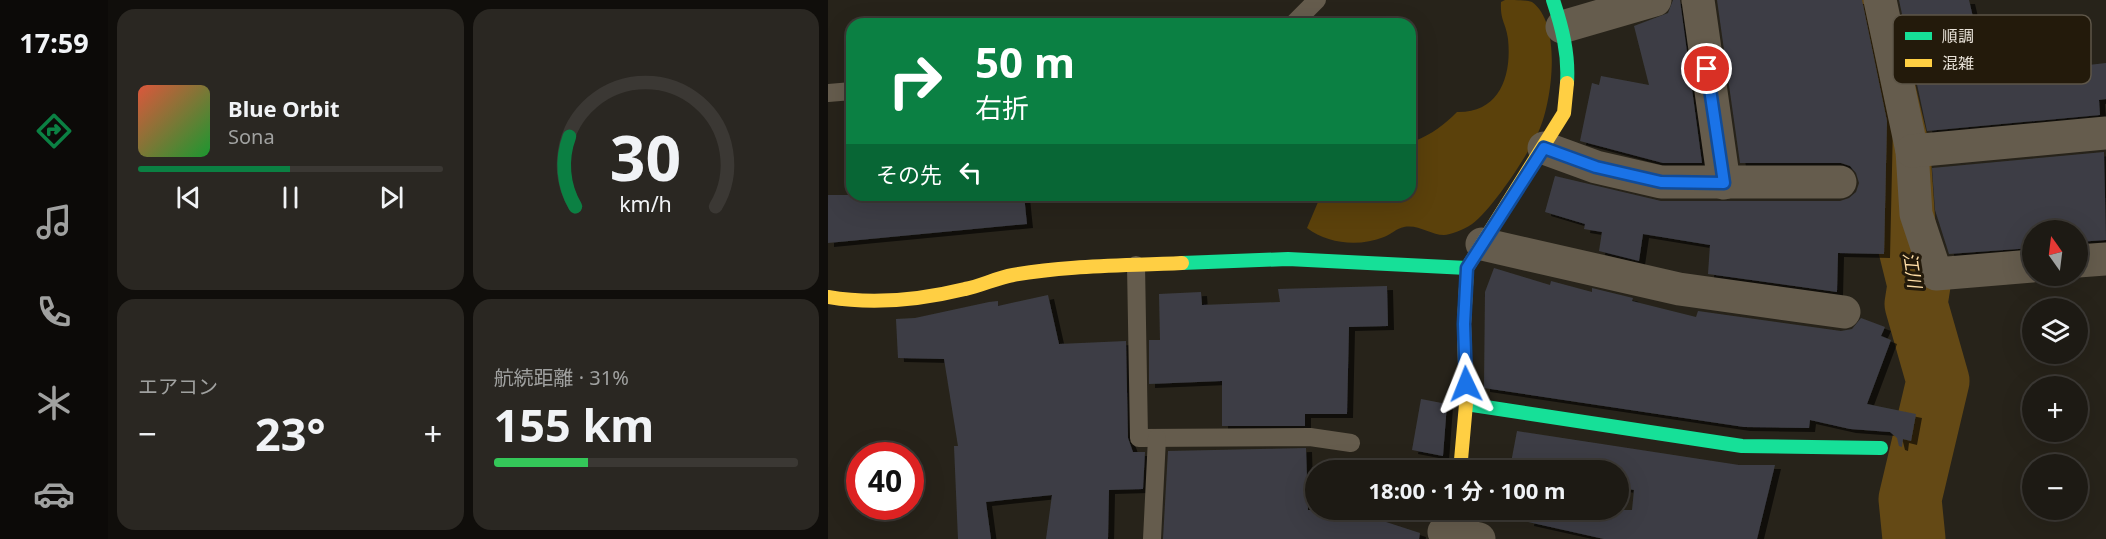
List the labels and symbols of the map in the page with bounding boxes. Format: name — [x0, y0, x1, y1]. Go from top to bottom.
legend — [1893, 15, 2091, 84]
text: 順調 — [1942, 25, 1974, 47]
pin — [1681, 43, 1732, 94]
text: 混雑 — [1942, 52, 1974, 74]
north arrow — [2022, 220, 2088, 286]
water label: 江川 — [1898, 250, 1928, 292]
position arrow — [1434, 352, 1498, 416]
speed limit sign: 40 — [846, 442, 924, 520]

